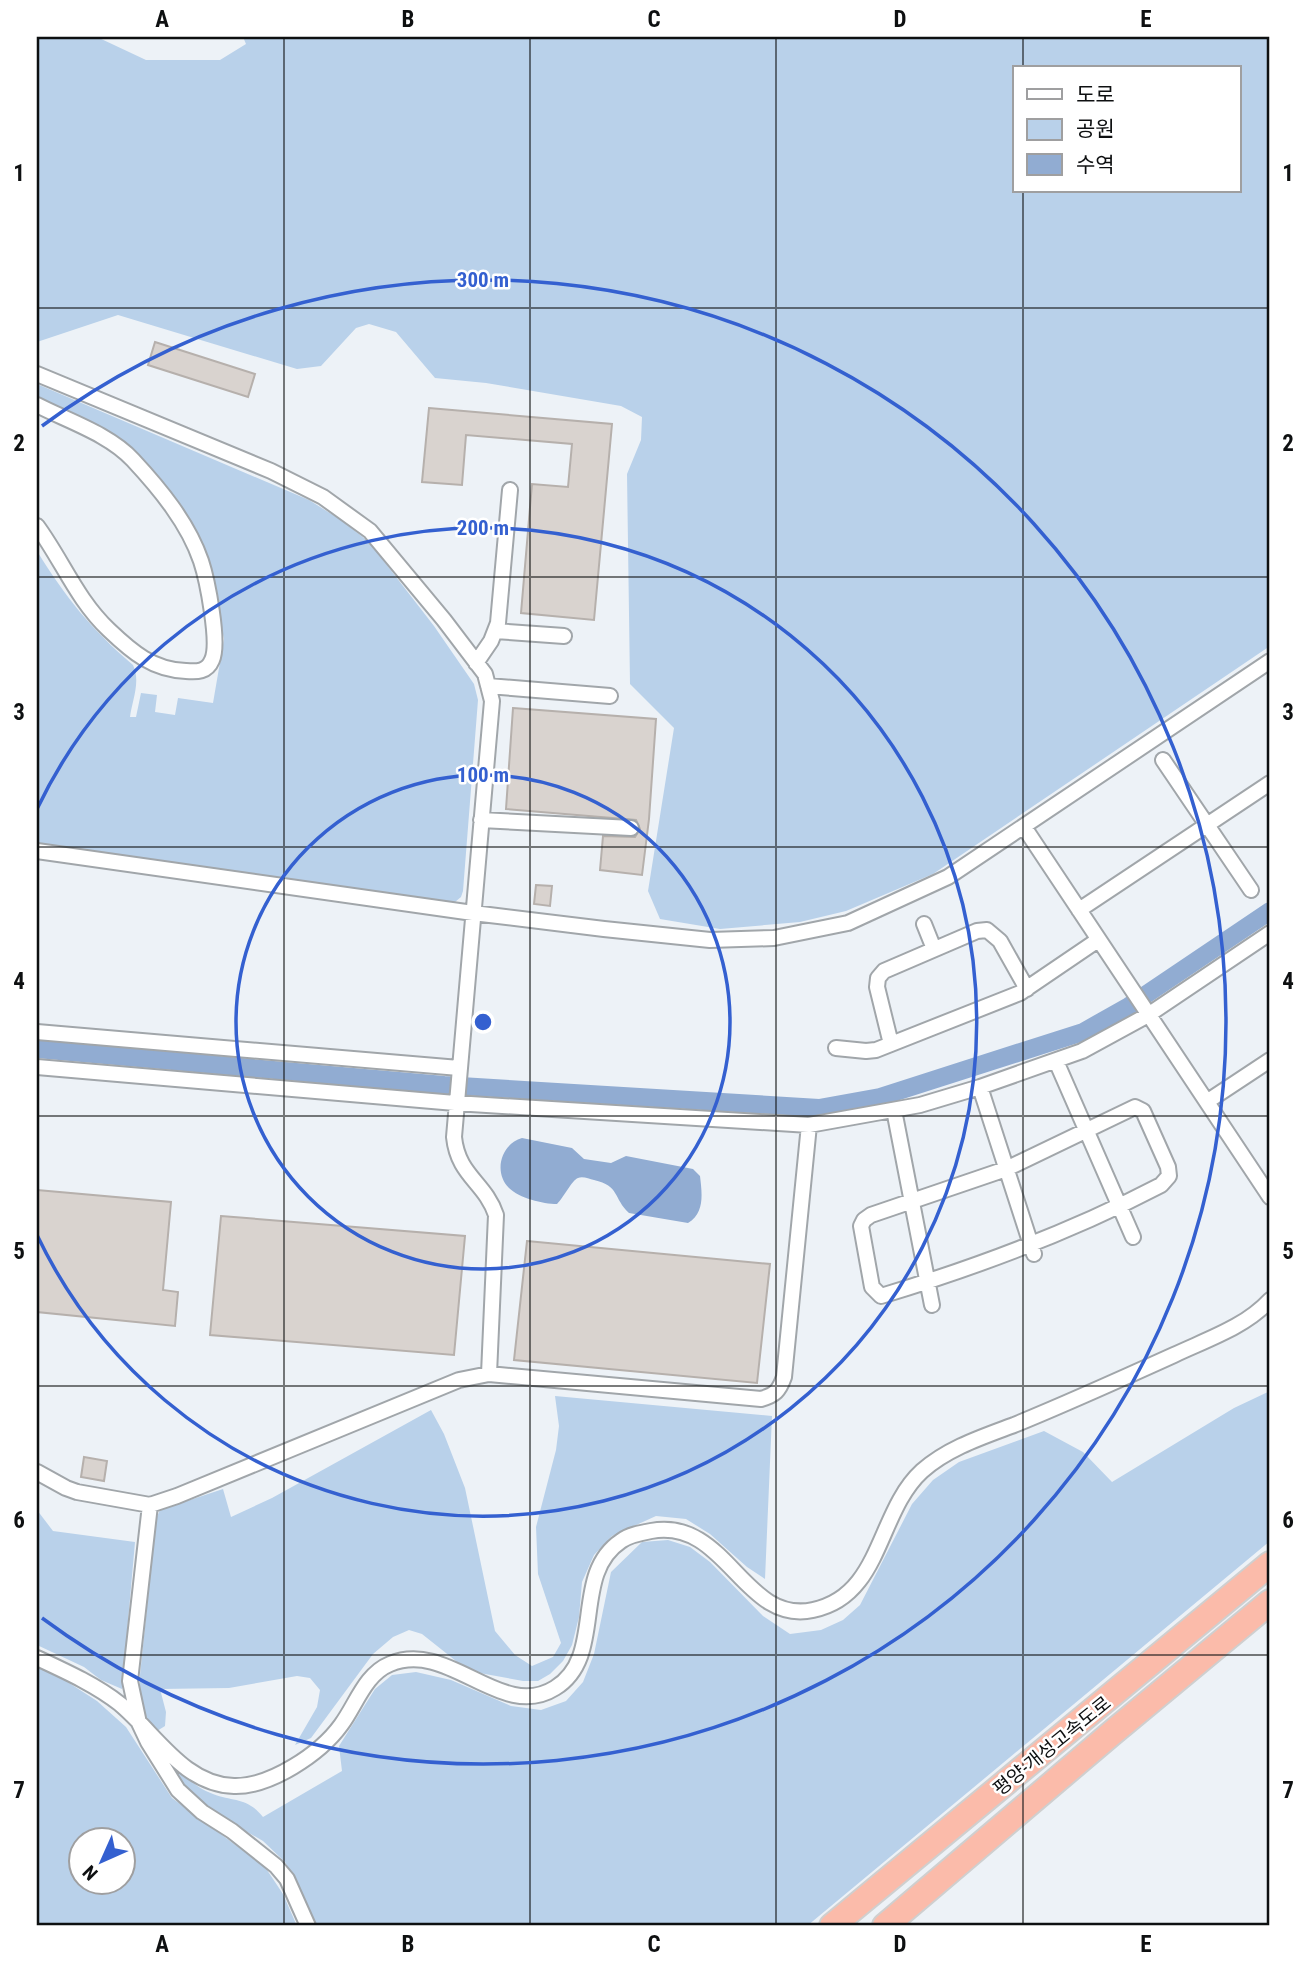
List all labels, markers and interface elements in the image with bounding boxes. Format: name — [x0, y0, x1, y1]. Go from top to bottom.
text: A — [155, 6, 169, 33]
text: B — [402, 6, 414, 33]
text: C — [647, 6, 661, 33]
text: D — [894, 6, 907, 33]
text: E — [1140, 6, 1152, 33]
legend — [1013, 66, 1240, 192]
text: 도로 — [1076, 83, 1115, 107]
text: 공원 — [1076, 117, 1115, 141]
text: 수역 — [1076, 153, 1115, 177]
text: 1 — [13, 160, 25, 187]
text: 1 — [1282, 160, 1294, 187]
text: 300 m — [457, 268, 509, 292]
text: 2 — [13, 430, 25, 457]
text: 2 — [1282, 430, 1294, 457]
text: 200 m — [457, 516, 509, 540]
text: 3 — [13, 699, 25, 726]
text: 3 — [1282, 699, 1294, 726]
text: 100 m — [457, 763, 509, 787]
text: 4 — [13, 968, 25, 995]
text: 4 — [1282, 968, 1294, 995]
centre of rings — [471, 1010, 495, 1034]
text: 5 — [13, 1238, 25, 1265]
text: 5 — [1282, 1238, 1294, 1265]
text: 6 — [13, 1507, 25, 1534]
text: 6 — [1282, 1507, 1294, 1534]
street label: 평양-개성고속도로 — [989, 1692, 1115, 1800]
text: 7 — [13, 1777, 25, 1804]
text: 7 — [1282, 1777, 1294, 1804]
north arrow — [66, 1826, 136, 1896]
text: N — [78, 1860, 103, 1885]
text: A — [155, 1931, 169, 1958]
text: B — [402, 1931, 414, 1958]
text: C — [647, 1931, 661, 1958]
text: D — [894, 1931, 907, 1958]
text: E — [1140, 1931, 1152, 1958]

